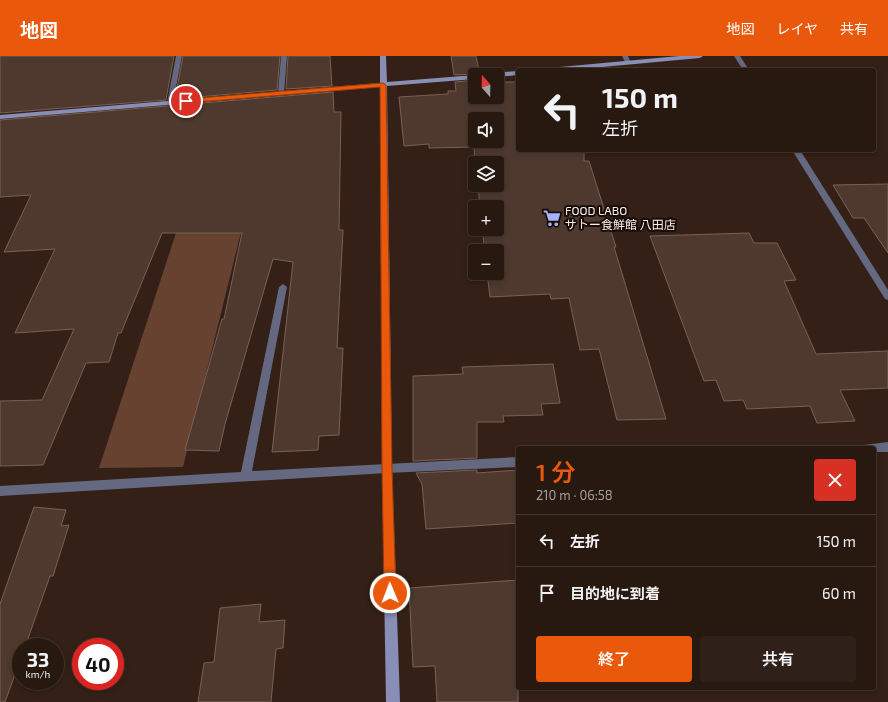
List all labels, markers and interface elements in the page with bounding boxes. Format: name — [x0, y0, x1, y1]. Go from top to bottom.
text: 地図 — [20, 18, 58, 41]
text: 地図 — [726, 20, 754, 37]
text: レイヤ — [776, 20, 818, 37]
text: 共有 — [840, 20, 868, 37]
north arrow — [468, 68, 504, 104]
map controls — [468, 68, 504, 280]
text: 150 m — [602, 80, 678, 114]
pin — [169, 84, 203, 118]
icon: left — [536, 84, 588, 136]
icon: arrive — [175, 90, 197, 112]
button: sound — [468, 112, 504, 148]
text: 左折 — [602, 117, 638, 139]
button: layers — [468, 156, 504, 192]
button: + — [468, 200, 504, 236]
place label: FOOD LABO サトー食鮮館 八田店 — [565, 203, 676, 231]
supermarket icon: FOOD LABO サトー食鮮館 八田店 — [542, 208, 562, 228]
button: − — [468, 244, 504, 280]
text: 1 分 — [536, 457, 575, 486]
button: close — [814, 459, 856, 501]
text: 210 m · 06:58 — [536, 487, 613, 503]
icon: left — [536, 530, 558, 552]
text: 左折 — [570, 532, 600, 550]
text: 150 m — [816, 532, 856, 550]
position arrow — [369, 572, 411, 614]
icon: arrive — [536, 582, 558, 604]
text: 目的地に到着 — [570, 584, 660, 602]
text: 60 m — [822, 584, 856, 602]
button: 終了 — [536, 636, 692, 682]
button: 共有 — [700, 636, 856, 682]
speed limit sign: 40 — [72, 638, 124, 690]
text: 33 — [27, 647, 49, 671]
text: km/h — [26, 668, 50, 680]

